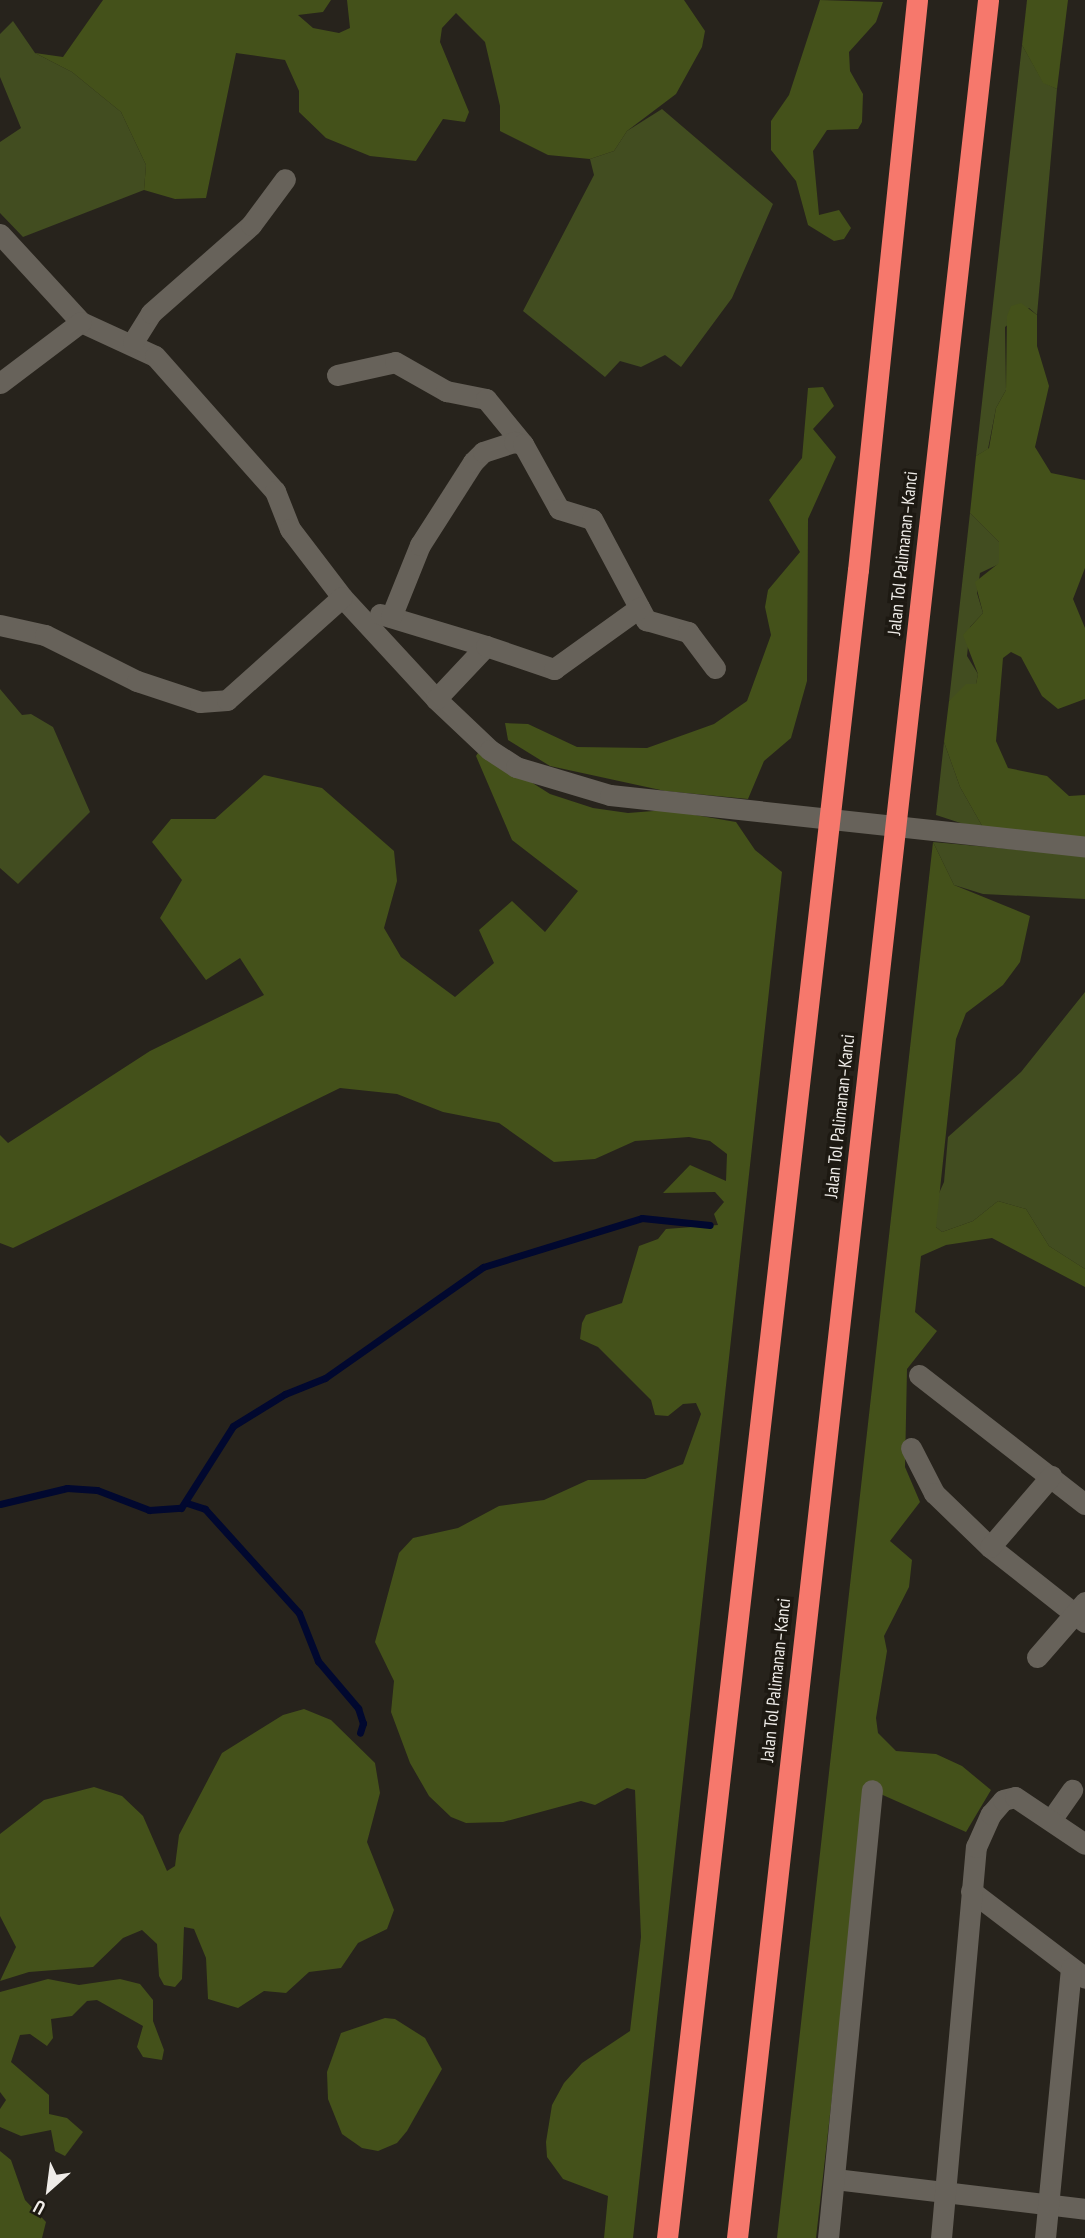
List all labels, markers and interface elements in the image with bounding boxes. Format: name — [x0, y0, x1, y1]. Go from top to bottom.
street label: Jalan Tol Palimanan–Kanci — [884, 470, 922, 636]
street label: Jalan Tol Palimanan–Kanci — [821, 1033, 859, 1199]
street label: Jalan Tol Palimanan–Kanci — [757, 1597, 795, 1763]
north arrow — [14, 2154, 84, 2224]
text: U — [29, 2195, 49, 2220]

